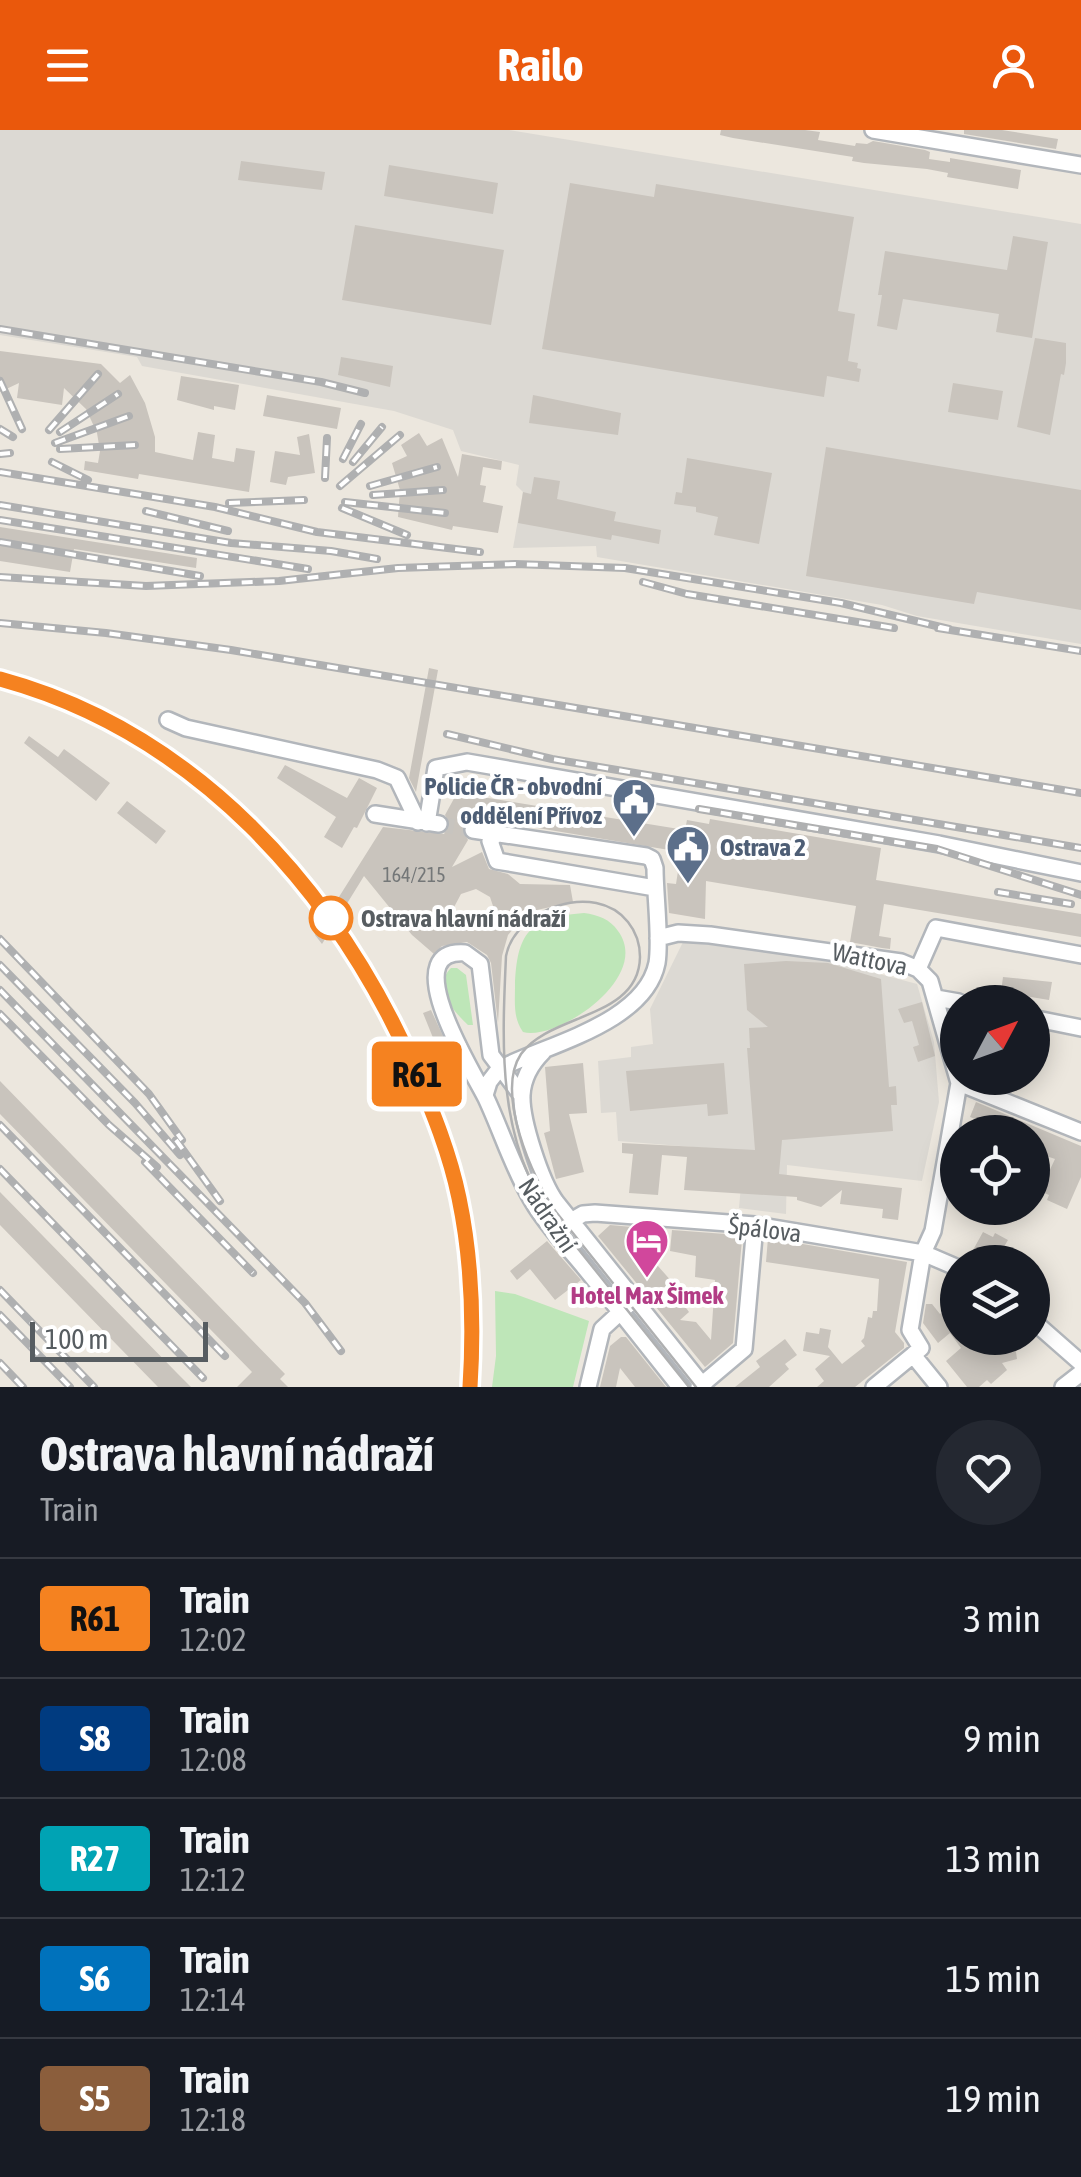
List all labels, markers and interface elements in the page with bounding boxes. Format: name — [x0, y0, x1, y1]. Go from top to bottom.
icon: menu — [40, 38, 95, 93]
icon: person — [986, 38, 1041, 93]
text: Railo — [497, 39, 584, 91]
place label: Policie ČR - obvodní oddělení Přívoz — [424, 772, 602, 829]
public building icon: Policie ČR - obvodní oddělení Přívoz — [611, 777, 657, 838]
public building icon: Ostrava 2 — [665, 824, 711, 885]
place label: Ostrava 2 — [720, 833, 806, 861]
house number: 164/215 — [382, 863, 446, 886]
marker: Ostrava hlavní nádraží — [310, 897, 352, 939]
place label: Ostrava hlavní nádraží — [361, 904, 566, 932]
street label: Wattova — [830, 937, 910, 981]
north arrow — [940, 985, 1050, 1095]
map controls — [940, 985, 1050, 1355]
line badge: R61 — [360, 1042, 474, 1106]
text: R61 — [392, 1054, 442, 1094]
button: locate — [940, 1115, 1050, 1225]
street label: Nádražní — [513, 1173, 583, 1258]
street label: Špálova — [727, 1211, 803, 1247]
hotel icon: Hotel Max Šimek — [624, 1218, 670, 1279]
button: layers — [940, 1245, 1050, 1355]
place label: Hotel Max Šimek — [570, 1281, 725, 1309]
scale bar — [30, 1317, 208, 1362]
text: 100 m — [45, 1323, 108, 1355]
button: heart — [936, 1420, 1041, 1525]
text: Ostrava hlavní nádraží — [40, 1426, 434, 1481]
text: Train — [40, 1491, 99, 1528]
text: Train — [180, 1578, 250, 1621]
text: 3 min — [963, 1597, 1041, 1640]
text: R61 — [70, 1598, 120, 1638]
text: 12:02 — [180, 1621, 247, 1658]
text: Train — [180, 1698, 250, 1741]
text: 9 min — [963, 1717, 1041, 1760]
text: S8 — [79, 1718, 111, 1758]
text: 12:08 — [180, 1741, 247, 1778]
text: Train — [180, 1818, 250, 1861]
text: 13 min — [946, 1837, 1041, 1880]
text: R27 — [70, 1838, 120, 1878]
text: 12:12 — [180, 1861, 246, 1898]
text: Train — [180, 1938, 250, 1981]
text: 15 min — [946, 1957, 1041, 2000]
text: S6 — [79, 1958, 111, 1998]
text: 12:14 — [180, 1981, 246, 2018]
text: Train — [180, 2058, 250, 2101]
text: 19 min — [946, 2077, 1041, 2120]
text: S5 — [79, 2078, 111, 2118]
text: 12:18 — [180, 2101, 246, 2138]

